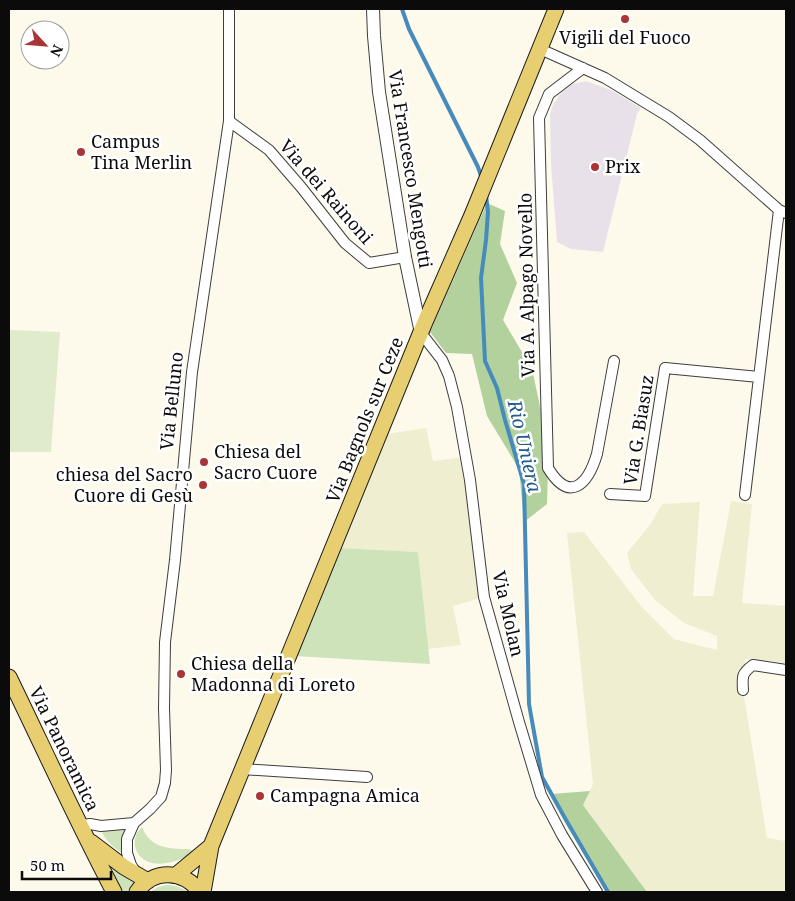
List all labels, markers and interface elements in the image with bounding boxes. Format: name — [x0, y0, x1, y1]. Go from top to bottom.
marker: Vigili del Fuoco — [619, 13, 631, 25]
north arrow — [20, 20, 70, 70]
place label: Vigili del Fuoco — [559, 25, 691, 49]
text: N — [46, 42, 68, 60]
street label: Via Francesco Mengotti — [383, 68, 439, 270]
place label: Campus Tina Merlin — [91, 129, 193, 174]
street label: Via dei Rainoni — [275, 134, 379, 249]
marker: Campus Tina Merlin — [75, 146, 87, 158]
place label: Prix — [605, 154, 641, 178]
marker: Prix — [589, 161, 601, 173]
street label: Via A. Alpago Novello — [512, 193, 540, 377]
street label: Via Bagnols sur Ceze — [320, 333, 408, 506]
street label: Via Belluno — [154, 351, 188, 451]
street label: Via G. Biasuz — [617, 373, 659, 487]
water label: Rio Uniera — [502, 396, 548, 495]
place label: Chiesa del Sacro Cuore — [214, 439, 317, 484]
marker: Chiesa del Sacro Cuore — [198, 456, 210, 468]
place label: chiesa del Sacro Cuore di Gesù — [56, 462, 194, 507]
marker: chiesa del Sacro Cuore di Gesù — [197, 479, 209, 491]
street label: Via Molan — [487, 569, 531, 659]
place label: Chiesa della Madonna di Loreto — [191, 651, 355, 696]
marker: Chiesa della Madonna di Loreto — [175, 668, 187, 680]
street label: Via Panoramica — [24, 682, 105, 815]
place label: Campagna Amica — [270, 783, 420, 807]
marker: Campagna Amica — [254, 790, 266, 802]
scale bar — [22, 848, 111, 880]
text: 50 m — [30, 855, 65, 875]

